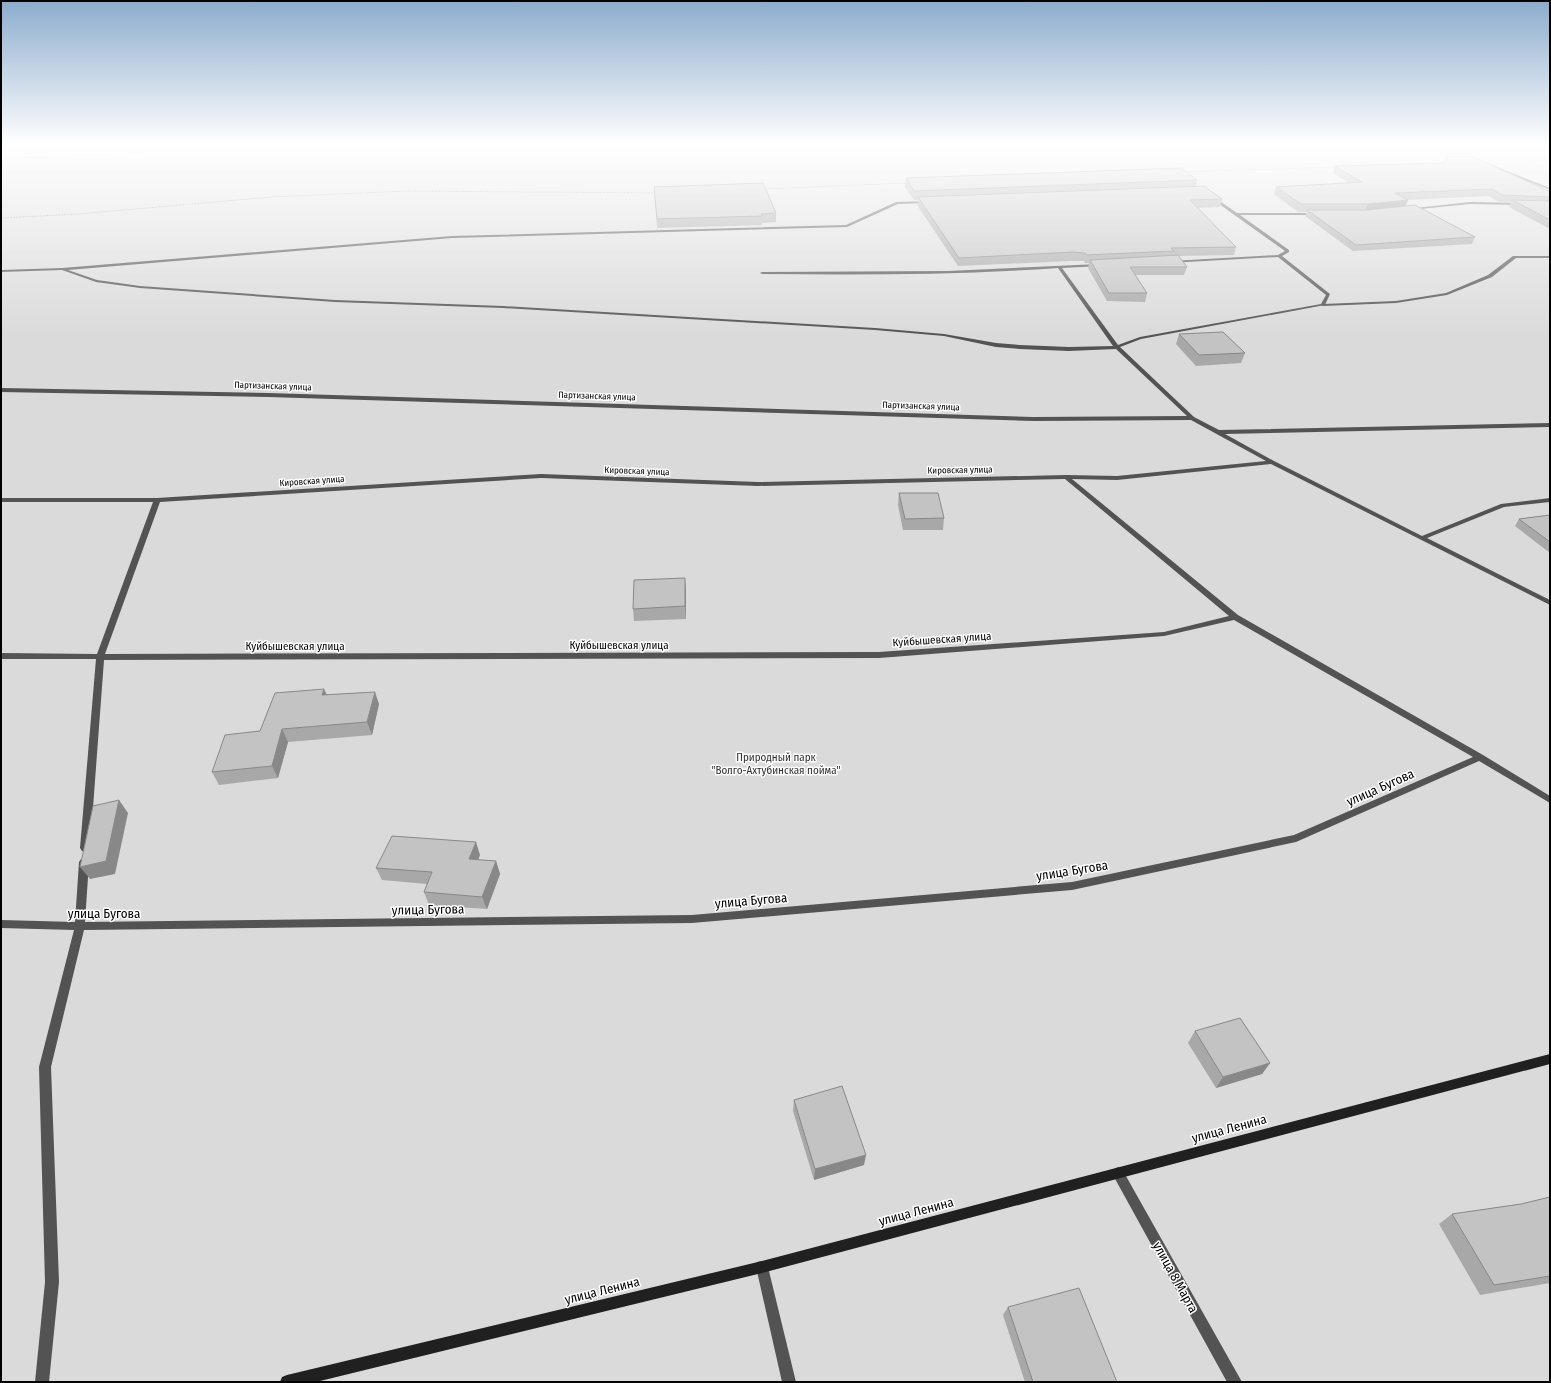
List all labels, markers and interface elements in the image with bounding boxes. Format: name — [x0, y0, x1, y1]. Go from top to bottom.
street label: Партизанская улица — [234, 380, 312, 392]
street label: Партизанская улица — [558, 390, 636, 402]
street label: Партизанская улица — [882, 400, 960, 412]
street label: Кировская улица — [927, 464, 993, 476]
street label: Кировская улица — [604, 465, 670, 477]
street label: Кировская улица — [279, 474, 345, 488]
street label: Куйбышевская улица — [892, 630, 992, 649]
street label: Куйбышевская улица — [569, 639, 669, 652]
street label: Куйбышевская улица — [245, 640, 345, 653]
park label: Природный парк "Волго-Ахтубинская пойма" — [711, 751, 841, 777]
street label: улица Бугова — [1344, 766, 1416, 809]
street label: улица Бугова — [1035, 857, 1109, 884]
street label: улица Бугова — [714, 890, 788, 911]
street label: улица Бугова — [392, 901, 464, 918]
street label: улица Бугова — [68, 906, 140, 921]
street label: улица Ленина — [1190, 1111, 1268, 1146]
street label: улица Ленина — [877, 1194, 955, 1229]
street label: улица 8 Марта — [1150, 1239, 1201, 1315]
street label: улица Ленина — [563, 1274, 641, 1307]

